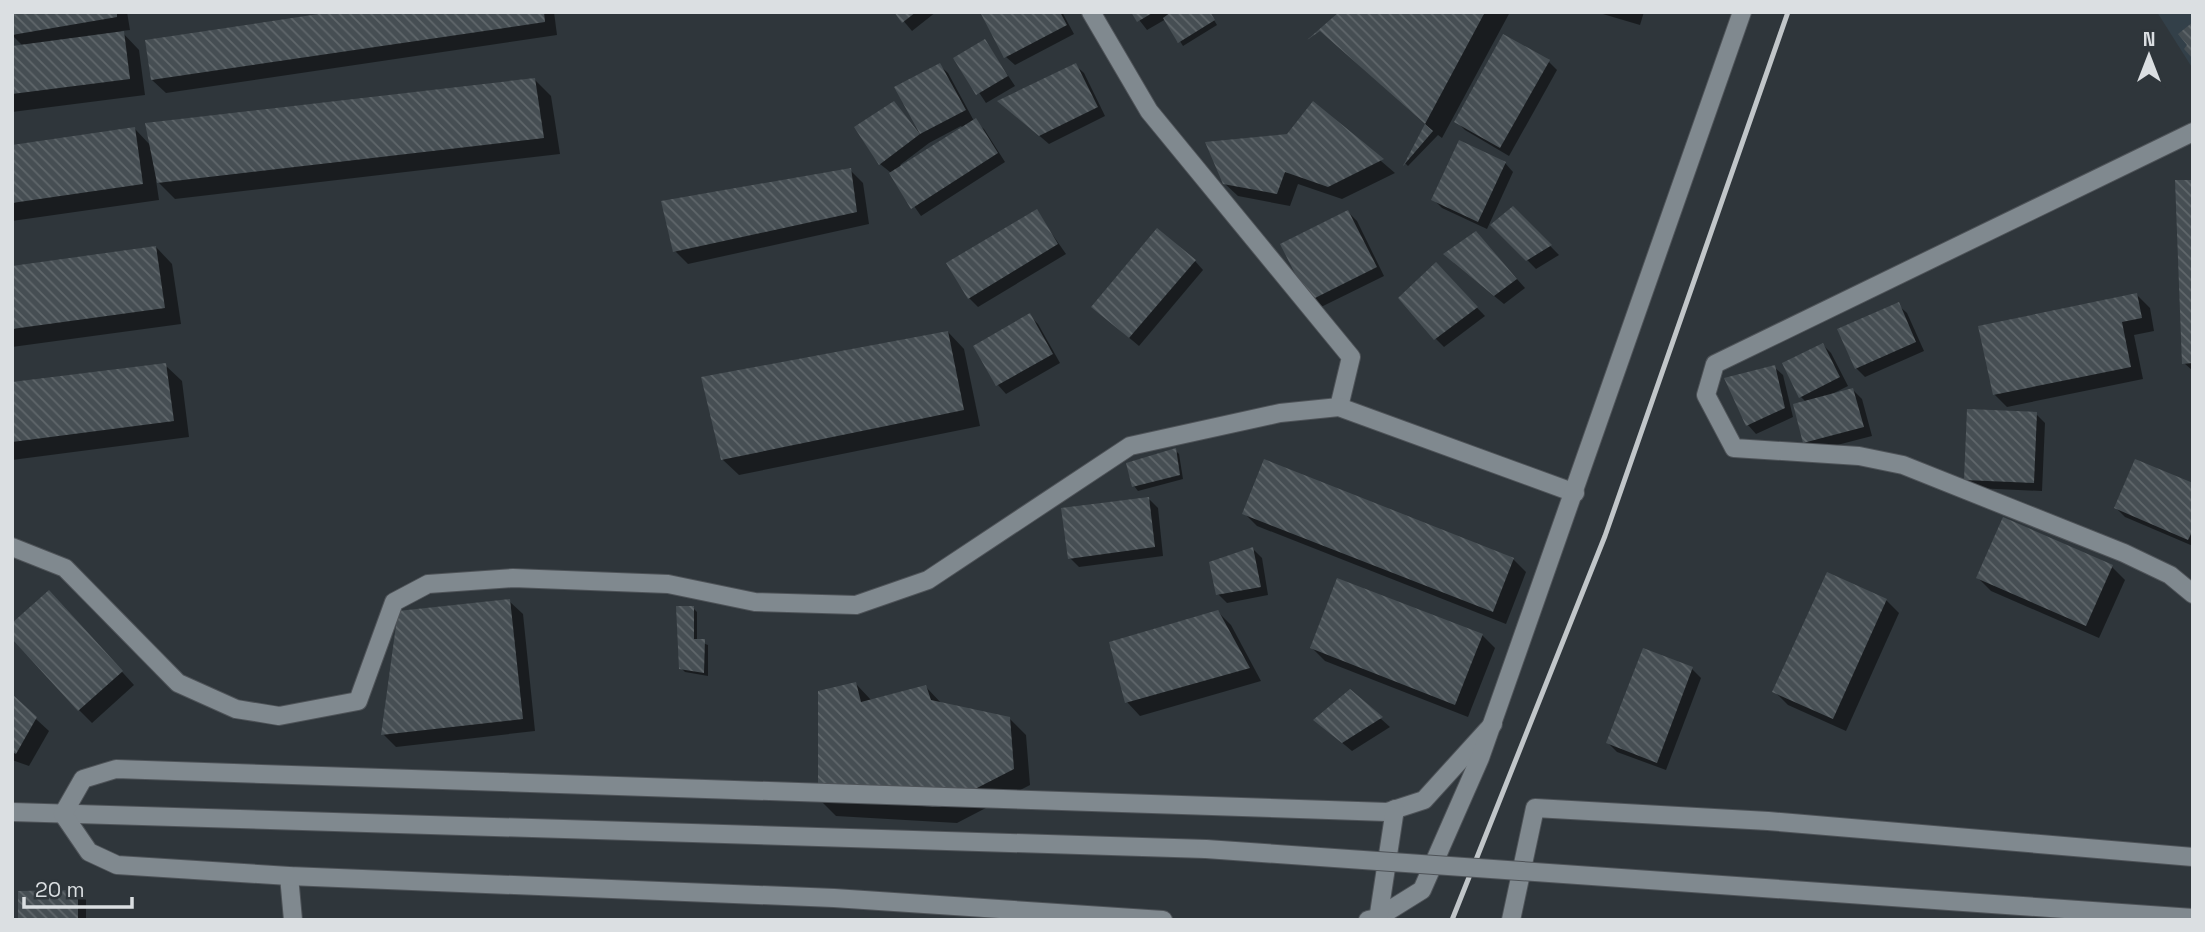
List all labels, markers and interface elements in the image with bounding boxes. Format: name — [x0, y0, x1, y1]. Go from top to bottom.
north arrow — [2114, 21, 2184, 91]
text: N — [2143, 27, 2155, 52]
scale bar — [24, 866, 133, 910]
text: 20 m — [35, 876, 85, 903]

